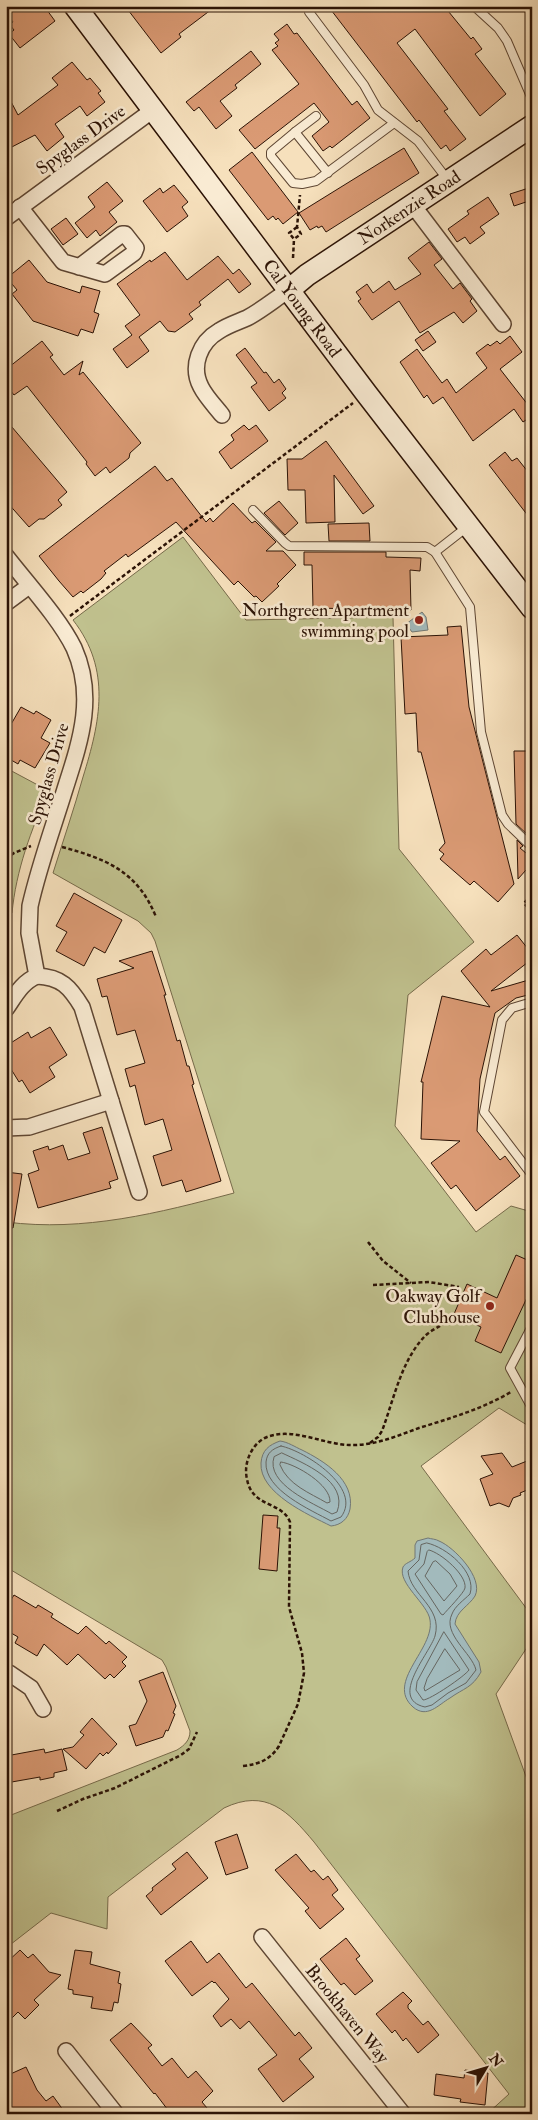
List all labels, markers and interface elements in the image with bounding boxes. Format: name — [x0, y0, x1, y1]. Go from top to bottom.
street label: Spyglass Drive — [32, 100, 131, 180]
street label: Norkenzie Road — [353, 165, 465, 250]
street label: Cal Young Road — [258, 254, 347, 362]
place label: Northgreen Apartment swimming pool — [242, 599, 409, 643]
marker: Northgreen Apartment swimming pool — [413, 614, 425, 626]
street label: Spyglass Drive — [23, 720, 75, 828]
place label: Oakway Golf Clubhouse — [385, 1285, 483, 1329]
marker: Oakway Golf Clubhouse — [484, 1300, 496, 1312]
street label: Brookhaven Way — [300, 1960, 395, 2069]
north arrow — [460, 2042, 510, 2092]
text: N — [485, 2049, 507, 2071]

